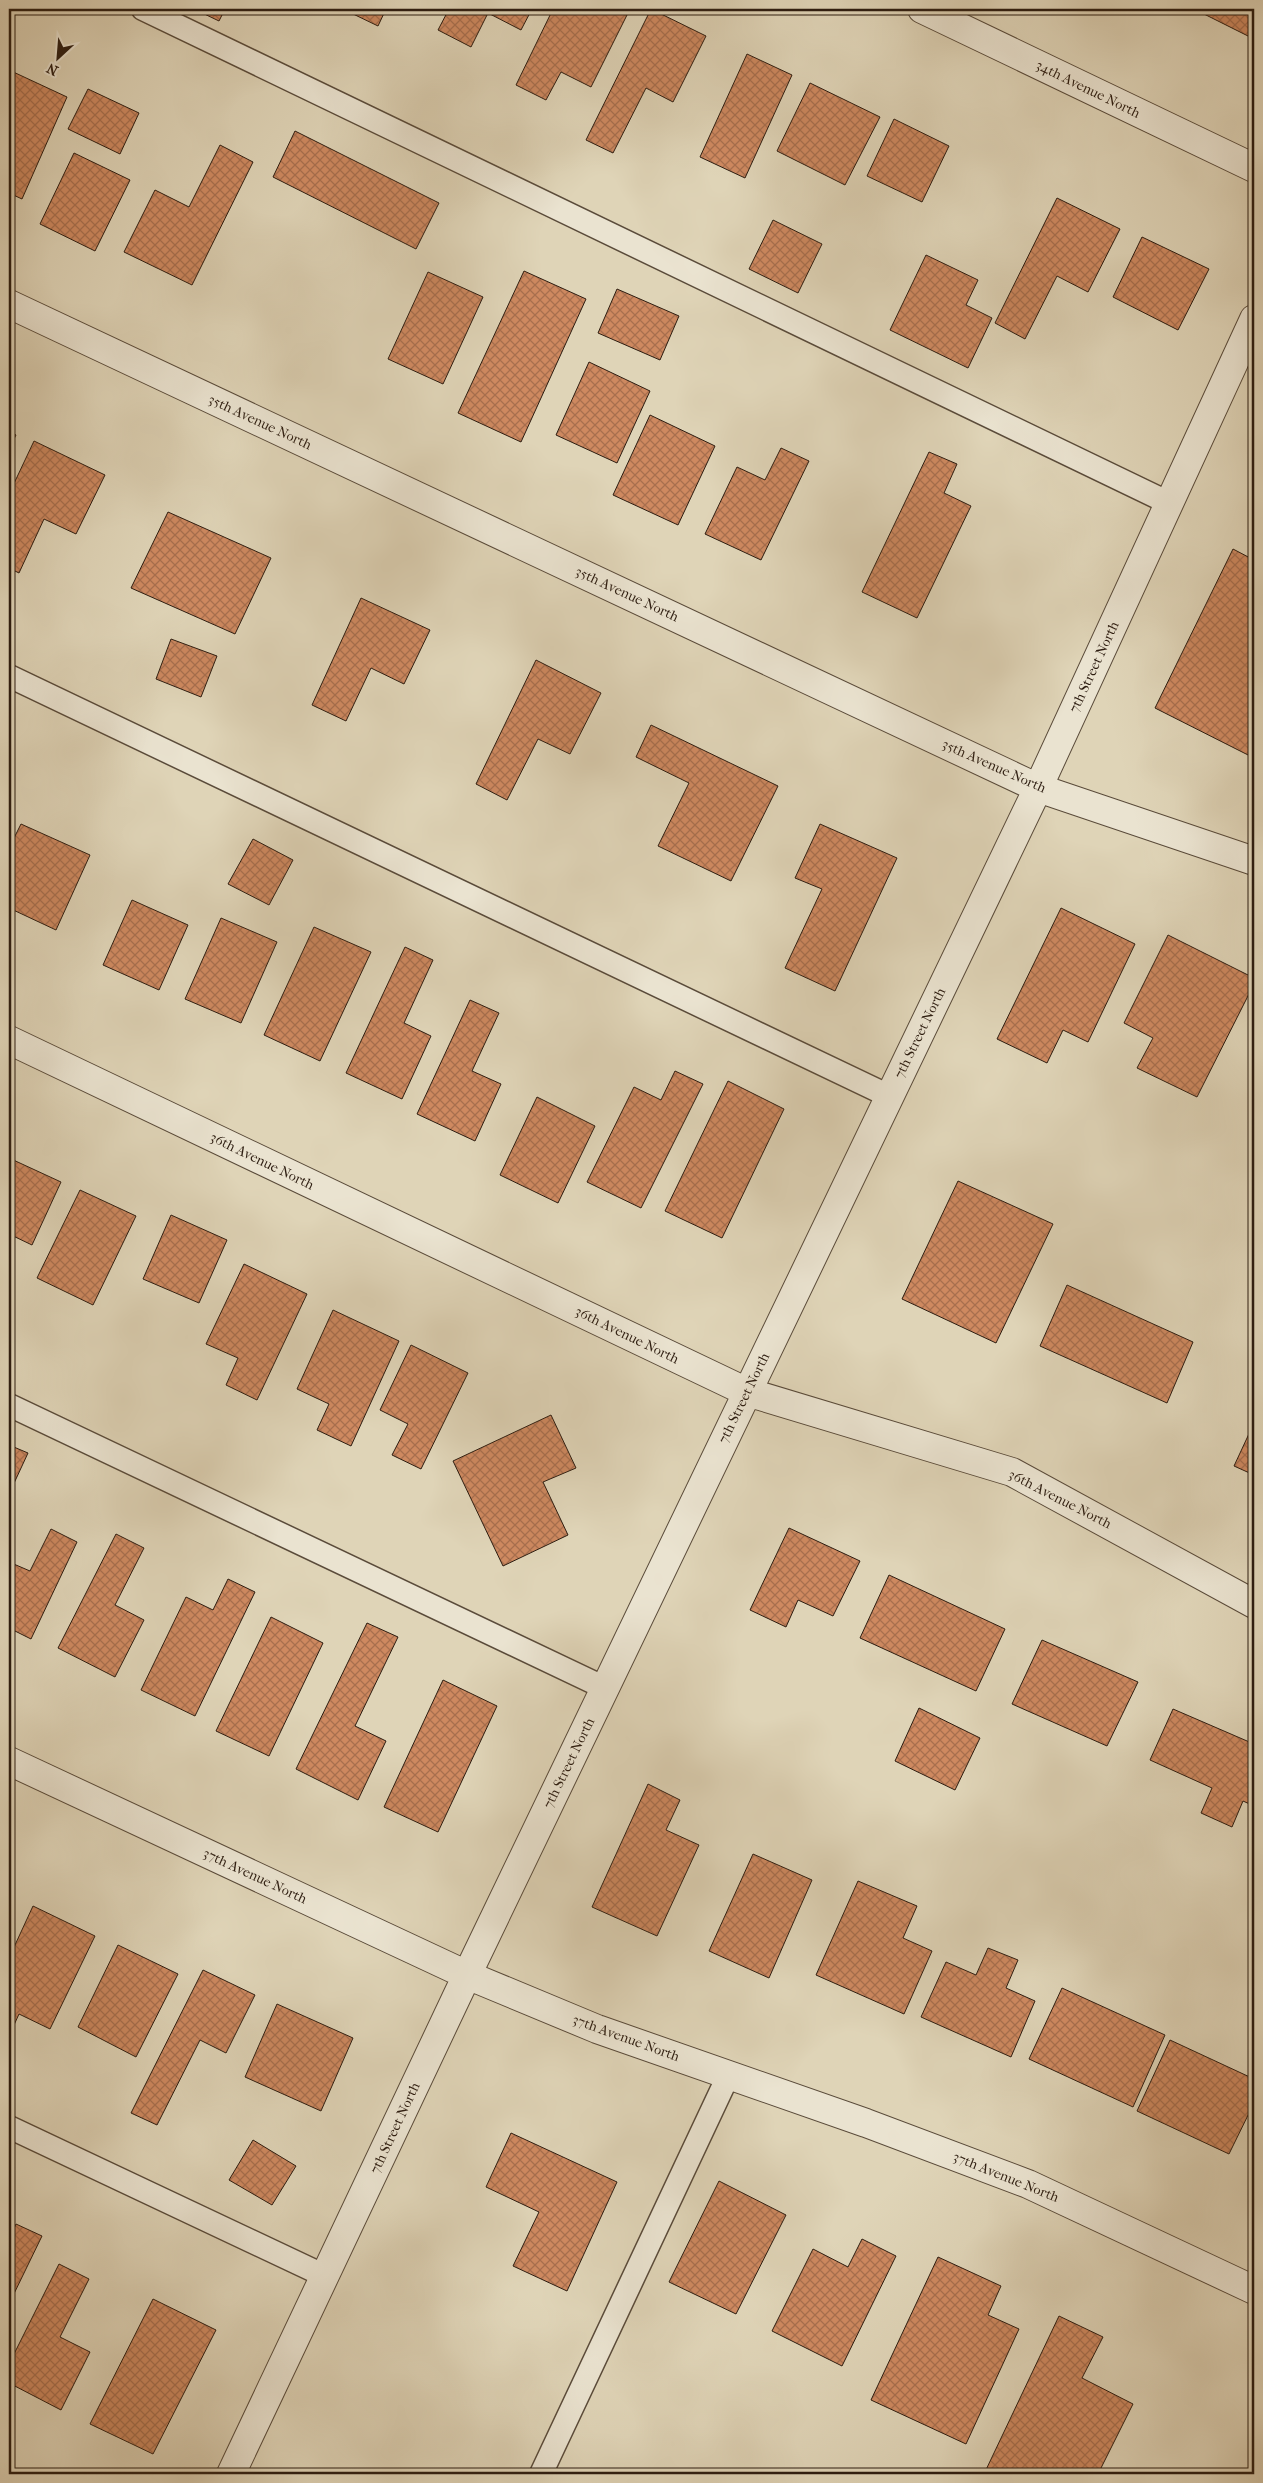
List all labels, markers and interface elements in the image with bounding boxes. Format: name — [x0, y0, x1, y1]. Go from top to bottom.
north arrow — [32, 32, 82, 82]
street label: 34th Avenue North — [1033, 56, 1143, 122]
text: N — [44, 59, 61, 79]
street label: 35th Avenue North — [206, 391, 315, 453]
street label: 35th Avenue North — [573, 563, 682, 625]
street label: 7th Street North — [1065, 619, 1123, 715]
street label: 35th Avenue North — [939, 735, 1049, 797]
street label: 7th Street North — [891, 985, 949, 1081]
street label: 36th Avenue North — [207, 1128, 317, 1194]
street label: 36th Avenue North — [572, 1302, 682, 1368]
street label: 7th Street North — [715, 1350, 773, 1446]
street label: 36th Avenue North — [1006, 1466, 1115, 1532]
street label: 7th Street North — [540, 1715, 598, 1811]
street label: 37th Avenue North — [200, 1844, 310, 1908]
street label: 37th Avenue North — [570, 2011, 682, 2065]
street label: 7th Street North — [366, 2080, 424, 2176]
street label: 37th Avenue North — [951, 2148, 1062, 2206]

